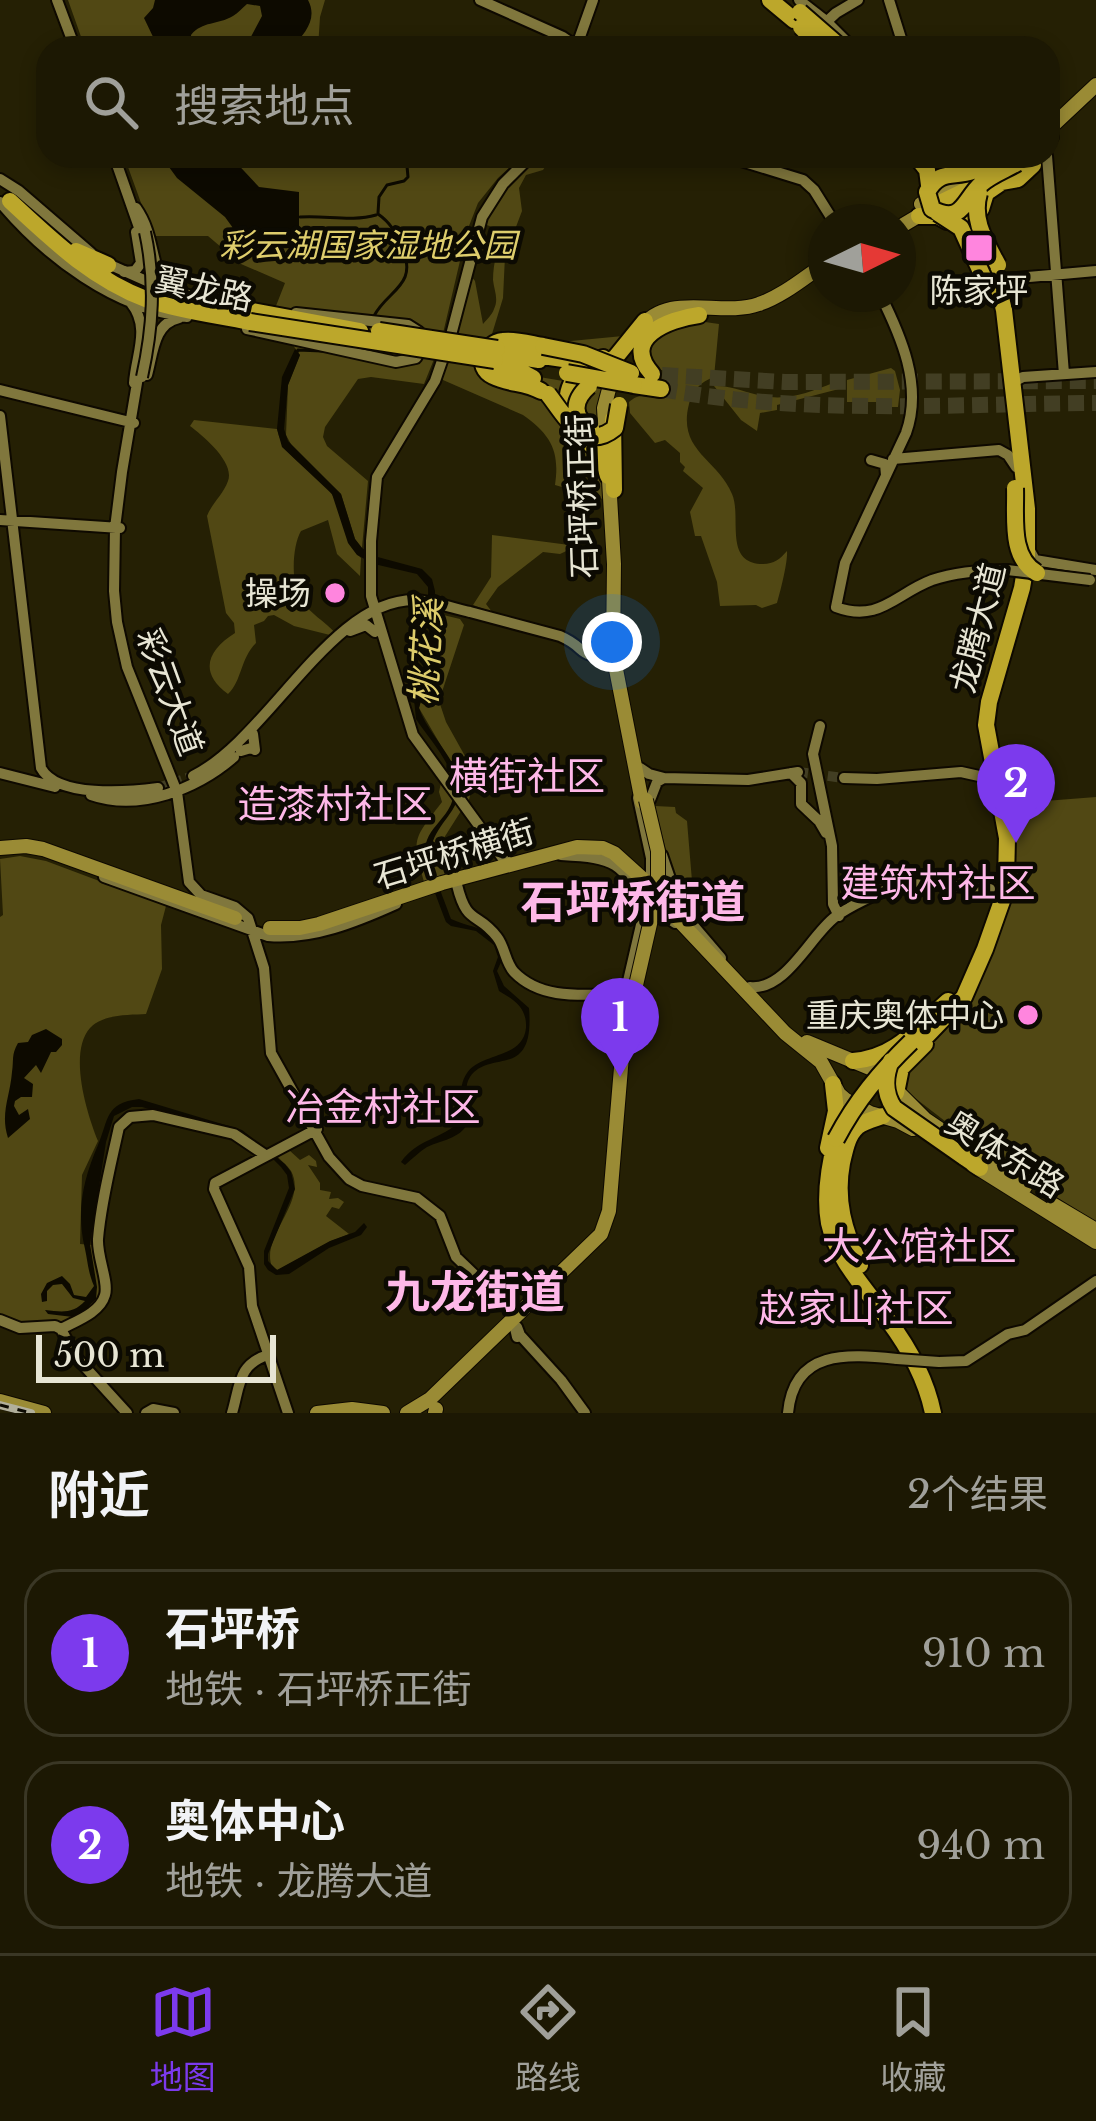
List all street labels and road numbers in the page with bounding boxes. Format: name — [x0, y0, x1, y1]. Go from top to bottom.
street label: 翼龙路 — [151, 259, 257, 319]
street label: 石坪桥正街 — [559, 413, 605, 579]
street label: 龙腾大道 — [942, 559, 1014, 697]
street label: 彩云大道 — [128, 623, 212, 761]
street label: 石坪桥横街 — [369, 810, 539, 898]
street label: 奥体东路 — [938, 1102, 1072, 1206]

